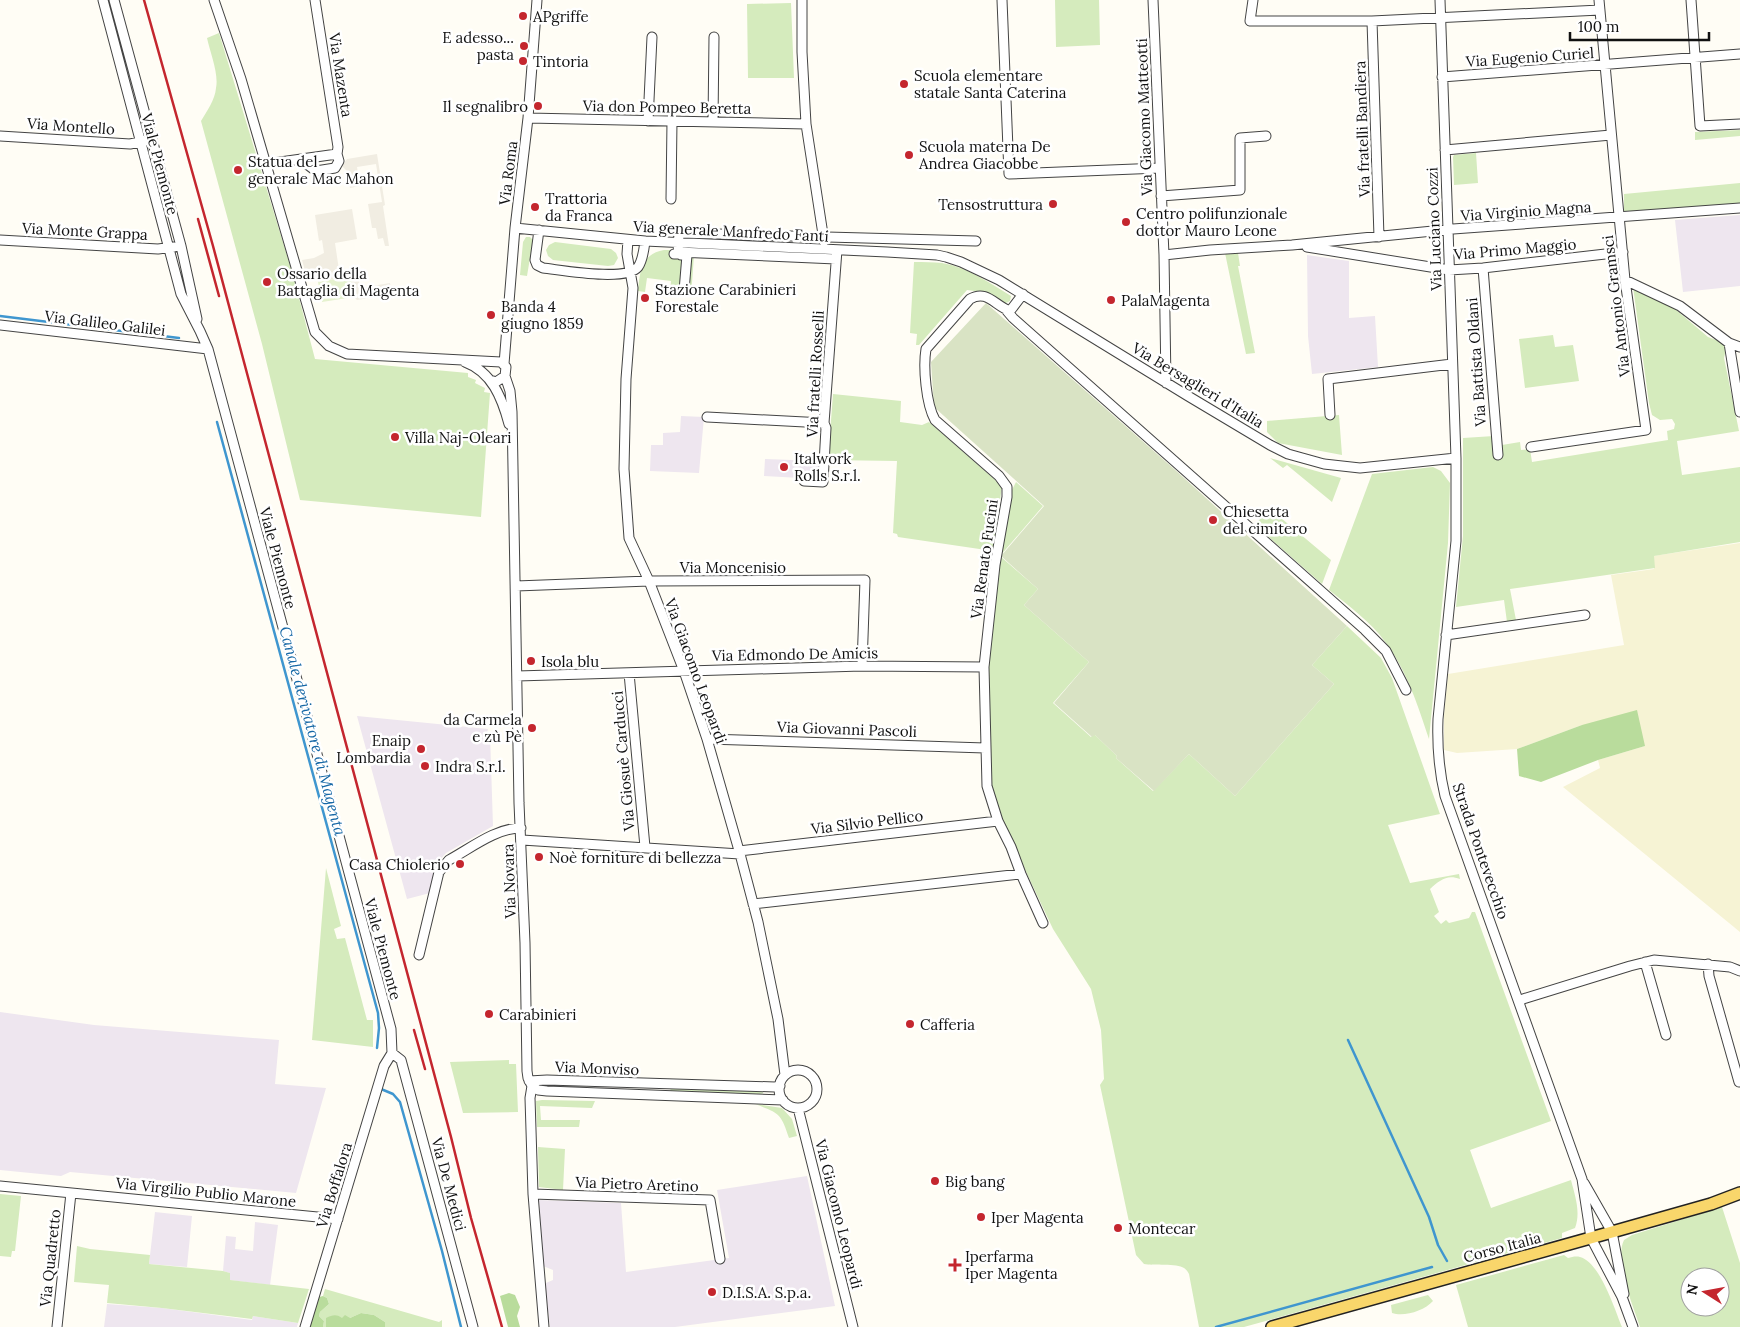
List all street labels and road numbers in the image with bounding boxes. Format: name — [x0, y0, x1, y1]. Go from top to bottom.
street label: Via Mazenta — [325, 30, 357, 119]
street label: Via Giacomo Matteotti — [1132, 38, 1156, 197]
street label: Via Eugenio Curiel — [1464, 43, 1595, 71]
street label: Via fratelli Bandiera — [1350, 60, 1374, 199]
street label: Via don Pompeo Beretta — [582, 96, 752, 118]
street label: Viale Piemonte — [137, 110, 183, 217]
street label: Via Montello — [26, 113, 116, 139]
street label: Via Roma — [495, 139, 521, 207]
street label: Via Luciano Cozzi — [1422, 167, 1446, 292]
street label: Via Virginio Magna — [1459, 197, 1592, 225]
street label: Via generale Manfredo Fanti — [632, 216, 829, 246]
street label: Via Monte Grappa — [21, 218, 149, 244]
street label: Via Primo Maggio — [1452, 234, 1577, 264]
street label: Via Antonio Gramsci — [1598, 234, 1634, 379]
street label: Via Battista Oldani — [1462, 297, 1490, 428]
street label: Via Galileo Galilei — [42, 306, 167, 340]
street label: Via fratelli Rosselli — [802, 310, 828, 439]
street label: Via Bersaglieri d'Italia — [1128, 338, 1268, 432]
street label: Via Renato Fucini — [966, 498, 1002, 621]
street label: Viale Piemonte — [255, 504, 301, 611]
street label: Via Moncenisio — [679, 558, 786, 577]
street label: Via Giacomo Leopardi — [660, 595, 731, 746]
street label: Via Edmondo De Amicis — [711, 643, 878, 665]
street label: Via Giosuè Carducci — [607, 690, 639, 833]
street label: Via Giovanni Pascoli — [776, 717, 917, 741]
street label: Strada Pontevecchio — [1449, 780, 1513, 922]
street label: Via Silvio Pellico — [809, 806, 924, 838]
street label: Via Novara — [498, 843, 520, 920]
street label: Viale Piemonte — [360, 895, 406, 1002]
street label: Via Monviso — [554, 1057, 640, 1079]
street label: Via De Medici — [427, 1134, 471, 1233]
street label: Via Giacomo Leopardi — [811, 1136, 867, 1291]
street label: Via Boffalora — [312, 1140, 356, 1231]
street label: Via Pietro Aretino — [574, 1172, 699, 1196]
street label: Via Virgilio Publio Marone — [114, 1173, 297, 1211]
street label: Via Quadretto — [35, 1208, 65, 1309]
street label: Corso Italia — [1461, 1227, 1543, 1267]

